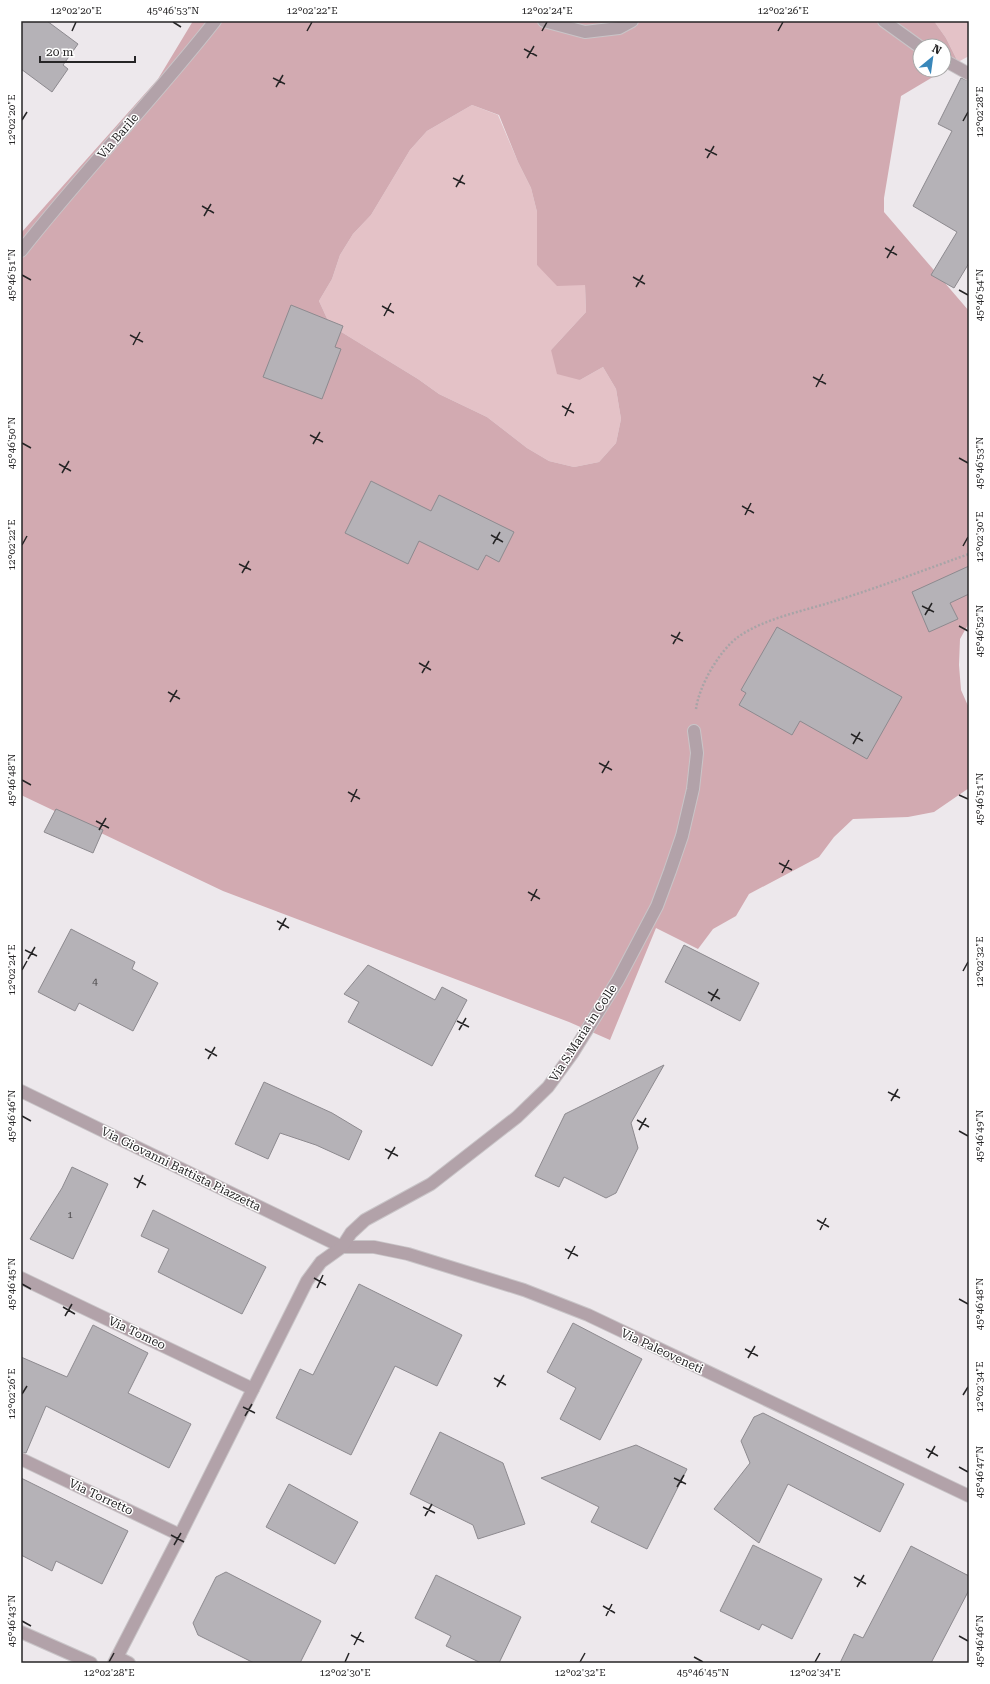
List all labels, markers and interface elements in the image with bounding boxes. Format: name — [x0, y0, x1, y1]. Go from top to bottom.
text: 12°02'20"E — [50, 5, 102, 16]
text: 45°46'53"N — [147, 5, 199, 16]
text: 12°02'22"E — [286, 5, 338, 16]
text: 12°02'24"E — [521, 5, 573, 16]
text: 12°02'26"E — [757, 5, 809, 16]
scale bar — [40, 38, 135, 64]
north arrow — [912, 38, 952, 78]
text: N — [930, 42, 944, 58]
text: 20 m — [46, 45, 73, 59]
text: 12°02'28"E — [974, 86, 985, 138]
text: 12°02'20"E — [6, 94, 17, 146]
street label: Via Barile — [95, 110, 142, 161]
text: 45°46'51"N — [6, 249, 17, 301]
text: 45°46'54"N — [974, 269, 985, 321]
text: 45°46'50"N — [6, 417, 17, 469]
text: 45°46'53"N — [974, 437, 985, 489]
text: 12°02'30"E — [974, 511, 985, 563]
text: 12°02'22"E — [6, 519, 17, 571]
text: 45°46'52"N — [974, 605, 985, 657]
text: 45°46'48"N — [6, 754, 17, 806]
text: 45°46'51"N — [974, 773, 985, 825]
text: 12°02'32"E — [974, 936, 985, 988]
text: 12°02'24"E — [6, 944, 17, 996]
house number: 4 — [92, 976, 98, 987]
street label: Via S.Maria in Colle — [546, 982, 620, 1084]
text: 45°46'46"N — [6, 1090, 17, 1142]
text: 45°46'49"N — [974, 1110, 985, 1162]
street label: Via Giovanni Battista Piazzetta — [99, 1124, 264, 1214]
house number: 1 — [67, 1209, 73, 1220]
text: 45°46'45"N — [6, 1258, 17, 1310]
text: 45°46'48"N — [974, 1278, 985, 1330]
street label: Via Tomeo — [106, 1314, 168, 1352]
street label: Via Paleoveneti — [619, 1326, 705, 1376]
text: 12°02'34"E — [974, 1361, 985, 1413]
text: 12°02'26"E — [6, 1368, 17, 1420]
text: 45°46'47"N — [974, 1446, 985, 1498]
street label: Via Torretto — [67, 1476, 135, 1518]
text: 45°46'43"N — [6, 1595, 17, 1647]
text: 45°46'46"N — [974, 1615, 985, 1667]
text: 12°02'28"E — [83, 1667, 135, 1678]
text: 12°02'30"E — [319, 1667, 371, 1678]
text: 12°02'32"E — [554, 1667, 606, 1678]
text: 45°46'45"N — [677, 1667, 729, 1678]
text: 12°02'34"E — [789, 1667, 841, 1678]

